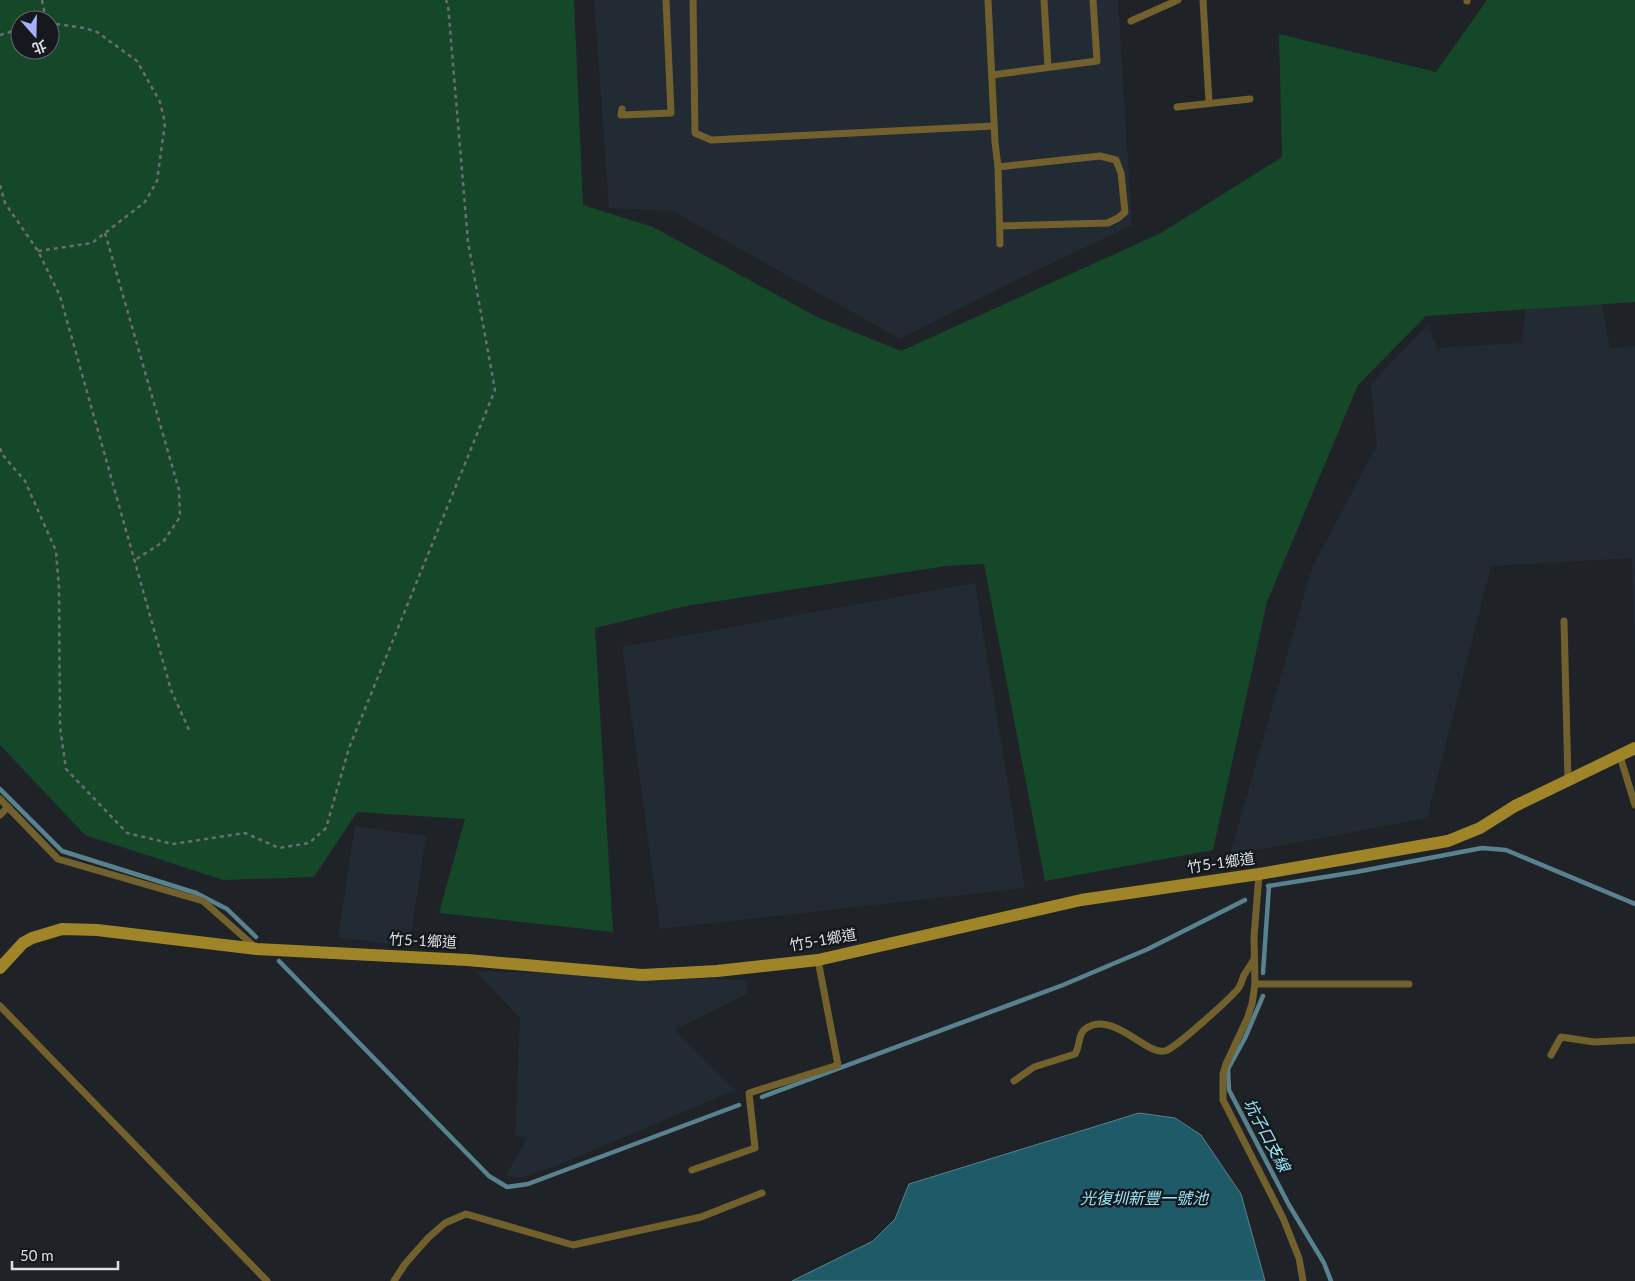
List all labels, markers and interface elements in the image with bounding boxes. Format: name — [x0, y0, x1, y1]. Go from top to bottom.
north arrow — [10, 10, 60, 60]
text: 北 — [30, 37, 49, 58]
street label: 竹5-1鄉道 — [1186, 848, 1256, 876]
street label: 竹5-1鄉道 — [788, 924, 858, 954]
street label: 竹5-1鄉道 — [389, 929, 457, 951]
water label: 坑子口支線 — [1240, 1095, 1296, 1176]
water label: 光復圳新豐一號池 — [1080, 1188, 1210, 1207]
scale bar — [12, 1238, 119, 1270]
text: 50 m — [20, 1246, 54, 1264]

